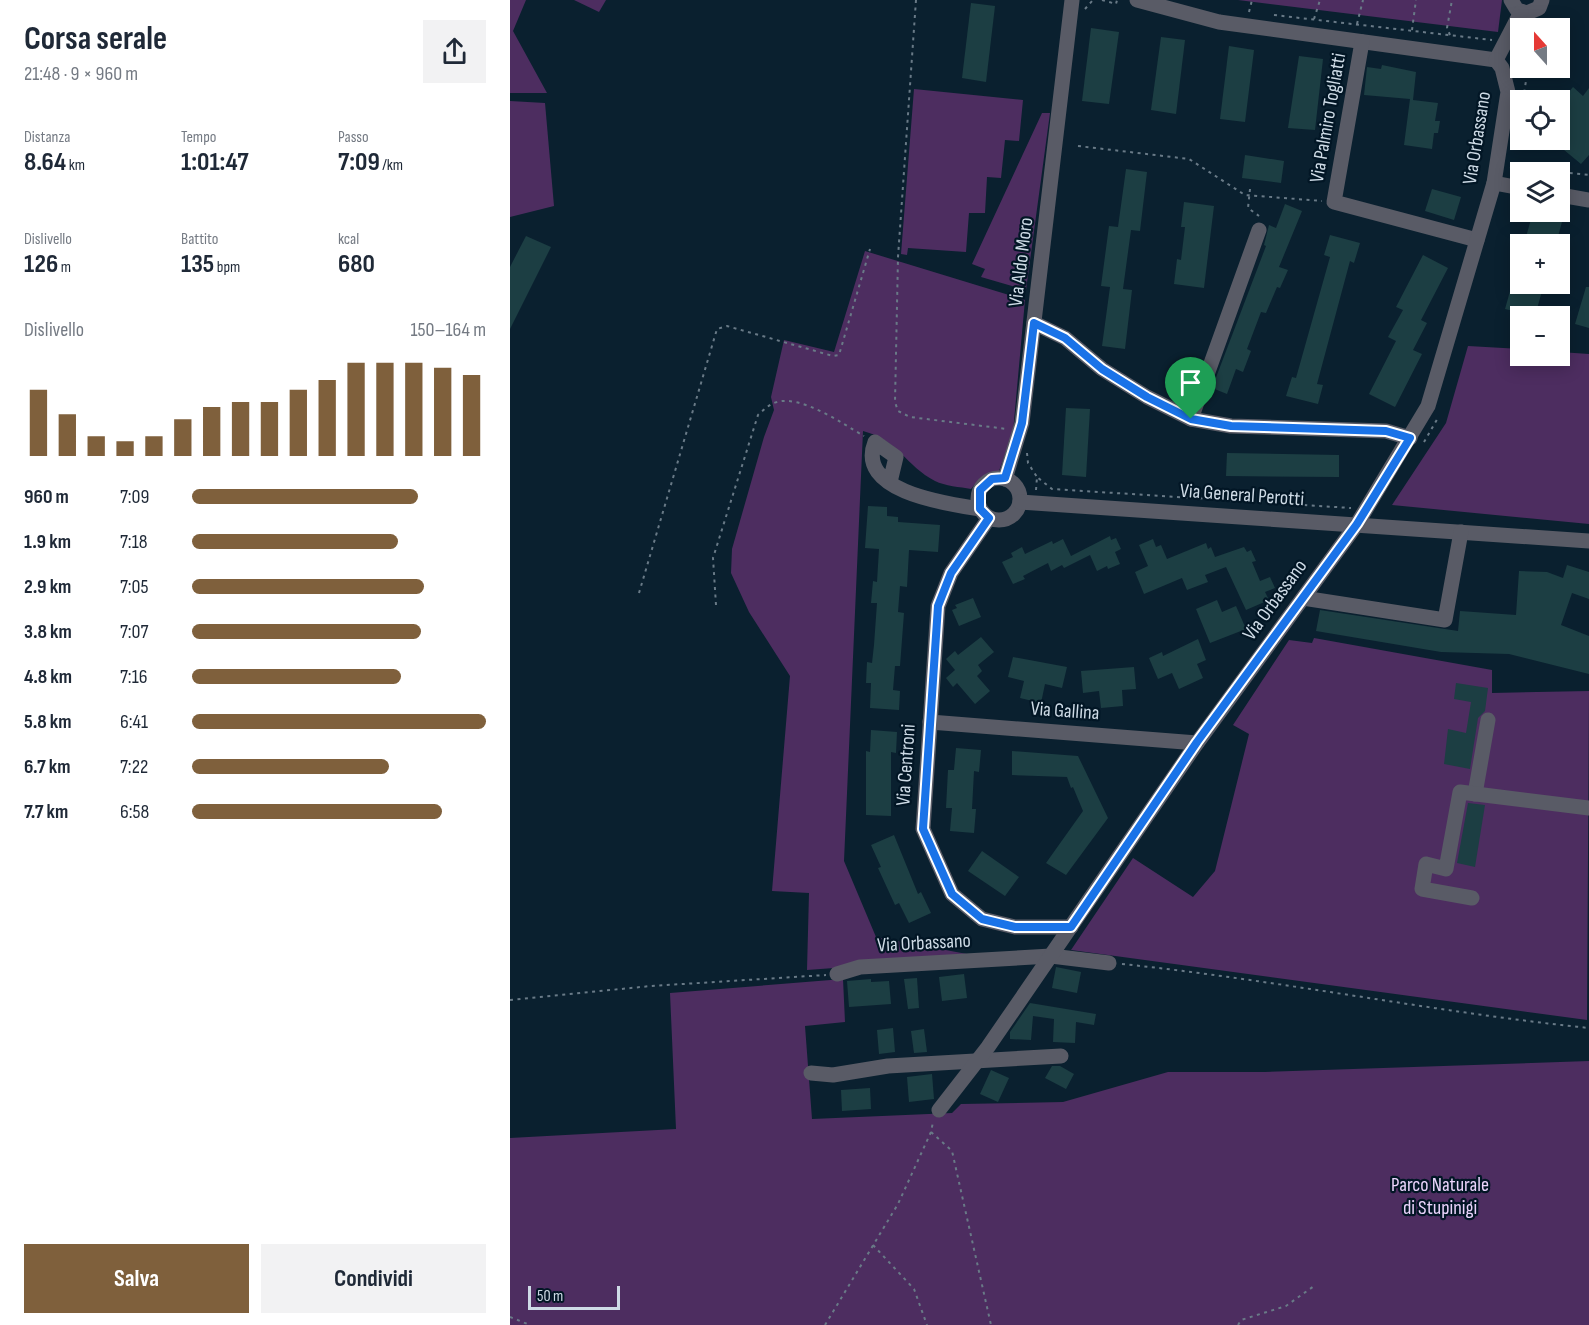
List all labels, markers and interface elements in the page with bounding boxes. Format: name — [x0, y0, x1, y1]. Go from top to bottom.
north arrow — [1510, 18, 1570, 78]
map controls — [1510, 18, 1570, 366]
text: Corsa serale — [24, 19, 167, 59]
button: share — [423, 20, 486, 83]
street label: Via Palmiro Togliatti — [1305, 51, 1351, 185]
text: 21:48 · 9 × 960 m — [24, 62, 138, 86]
street label: Via Orbassano — [1458, 90, 1496, 186]
button: locate — [1510, 90, 1570, 150]
text: Distanza — [24, 128, 70, 147]
text: Tempo — [181, 128, 216, 147]
text: Passo — [338, 128, 369, 147]
text: 8.64 — [24, 147, 66, 178]
text: 1:01:47 — [181, 147, 248, 178]
text: 7:09 — [338, 147, 380, 178]
text: km — [66, 156, 85, 175]
text: /km — [380, 156, 403, 175]
button: layers — [1510, 162, 1570, 222]
street label: Via Aldo Moro — [1004, 216, 1038, 308]
text: Dislivello — [24, 230, 72, 249]
text: Battito — [181, 230, 218, 249]
text: kcal — [338, 230, 359, 249]
button: + — [1510, 234, 1570, 294]
text: 126 — [24, 249, 58, 280]
text: 135 — [181, 249, 214, 280]
text: 680 — [338, 249, 375, 280]
text: m — [58, 258, 71, 277]
text: bpm — [214, 258, 240, 277]
button: − — [1510, 306, 1570, 366]
text: Dislivello — [24, 318, 84, 342]
text: 150–164 m — [410, 318, 486, 342]
pin — [1165, 357, 1216, 419]
icon: arrive — [1174, 366, 1207, 399]
street label: Via General Perotti — [1179, 479, 1305, 511]
text: 960 m — [24, 485, 69, 509]
text: 7:09 — [120, 485, 149, 509]
text: 1.9 km — [24, 530, 71, 554]
text: 7:18 — [120, 530, 147, 554]
street label: Via Orbassano — [1238, 555, 1312, 645]
text: 2.9 km — [24, 575, 71, 599]
text: 7:05 — [120, 575, 149, 599]
text: 3.8 km — [24, 620, 72, 644]
text: 7:07 — [120, 620, 149, 644]
text: 4.8 km — [24, 665, 72, 689]
text: 7:16 — [120, 665, 147, 689]
street label: Via Gallina — [1030, 697, 1100, 725]
text: 5.8 km — [24, 710, 72, 734]
text: 6:41 — [120, 710, 148, 734]
street label: Via Centroni — [891, 723, 921, 807]
text: 6.7 km — [24, 755, 70, 779]
text: 7:22 — [120, 755, 148, 779]
text: 7.7 km — [24, 800, 68, 824]
text: 6:58 — [120, 800, 149, 824]
street label: Via Orbassano — [877, 929, 971, 957]
park label: Parco Naturale di Stupinigi — [1391, 1173, 1489, 1220]
button: Salva — [24, 1244, 249, 1313]
button: Condividi — [261, 1244, 486, 1313]
scale bar — [528, 1283, 620, 1310]
text: 50 m — [537, 1287, 563, 1306]

